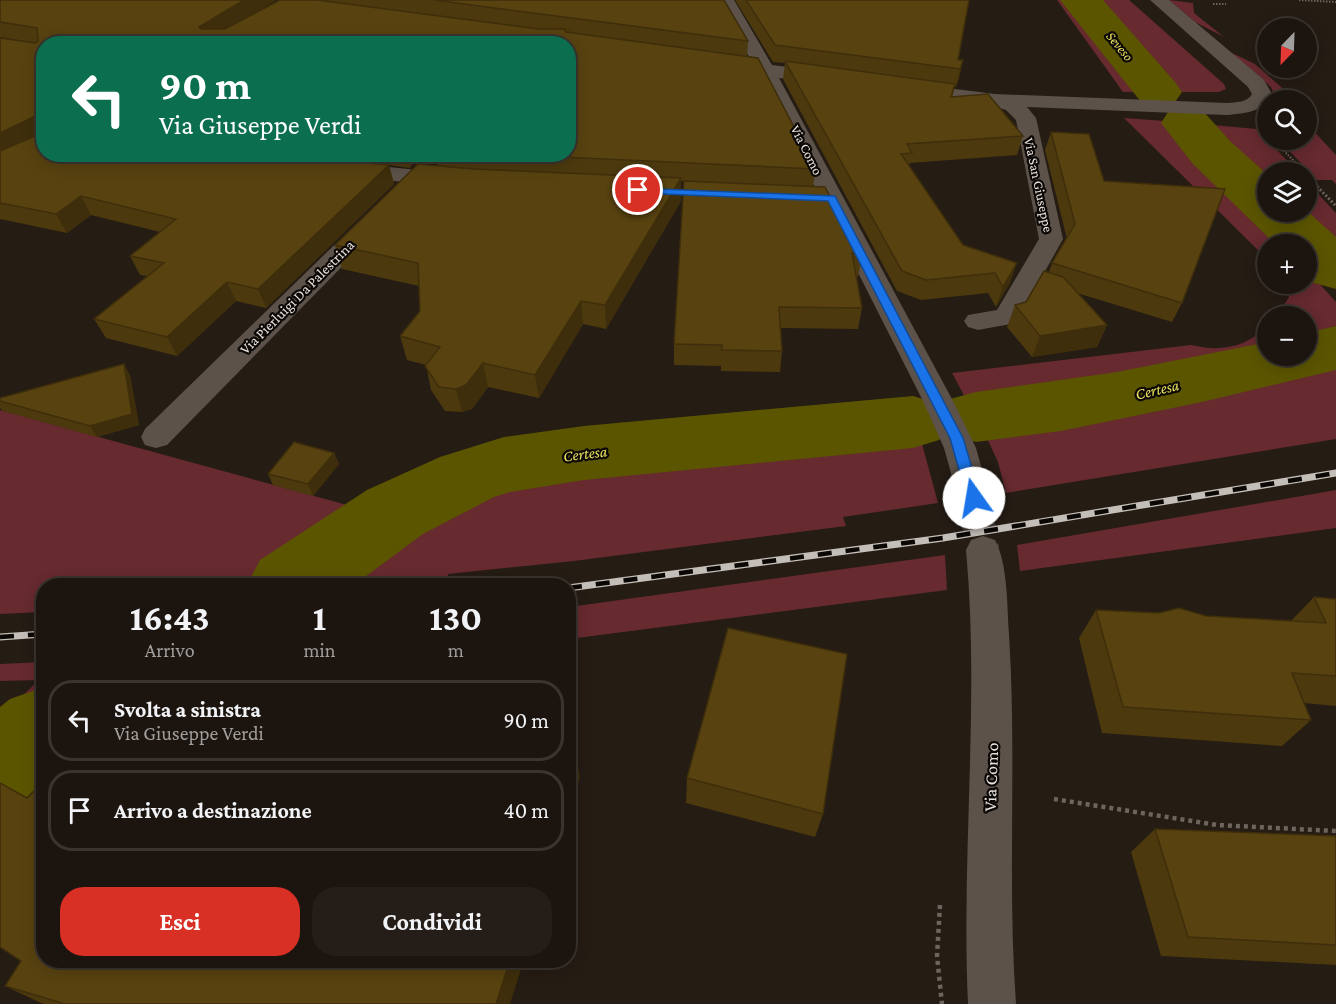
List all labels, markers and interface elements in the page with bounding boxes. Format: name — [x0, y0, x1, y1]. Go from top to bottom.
north arrow — [1257, 18, 1317, 78]
map controls — [1257, 18, 1317, 366]
water label: Seveso — [1103, 28, 1137, 64]
icon: left — [60, 60, 138, 138]
text: 90 m — [159, 61, 251, 108]
button: search — [1257, 90, 1317, 150]
text: Via Giuseppe Verdi — [159, 110, 361, 140]
street label: Via Como — [788, 122, 826, 178]
street label: Via San Giuseppe — [1021, 136, 1057, 234]
button: layers — [1257, 162, 1317, 222]
pin — [612, 164, 663, 215]
icon: arrive — [621, 173, 654, 206]
button: + — [1257, 234, 1317, 294]
street label: Via Pierluigi Da Palestrina — [237, 237, 358, 358]
button: − — [1257, 306, 1317, 366]
water label: Certesa — [1134, 376, 1181, 403]
water label: Certesa — [562, 442, 609, 465]
position arrow — [942, 466, 1006, 530]
text: 16:43 — [130, 598, 210, 638]
text: 1 — [313, 598, 326, 638]
text: 130 — [429, 598, 482, 638]
text: Arrivo — [145, 639, 195, 661]
text: min — [303, 639, 335, 661]
text: m — [448, 639, 464, 661]
text: Svolta a sinistra — [114, 697, 261, 722]
icon: left — [63, 704, 96, 737]
text: 90 m — [504, 708, 549, 733]
text: Via Giuseppe Verdi — [114, 722, 264, 744]
street label: Via Como — [980, 742, 1002, 812]
icon: arrive — [63, 794, 96, 827]
text: Arrivo a destinazione — [114, 798, 312, 823]
text: 40 m — [504, 798, 549, 823]
button: Esci — [60, 887, 300, 956]
button: Condividi — [312, 887, 552, 956]

